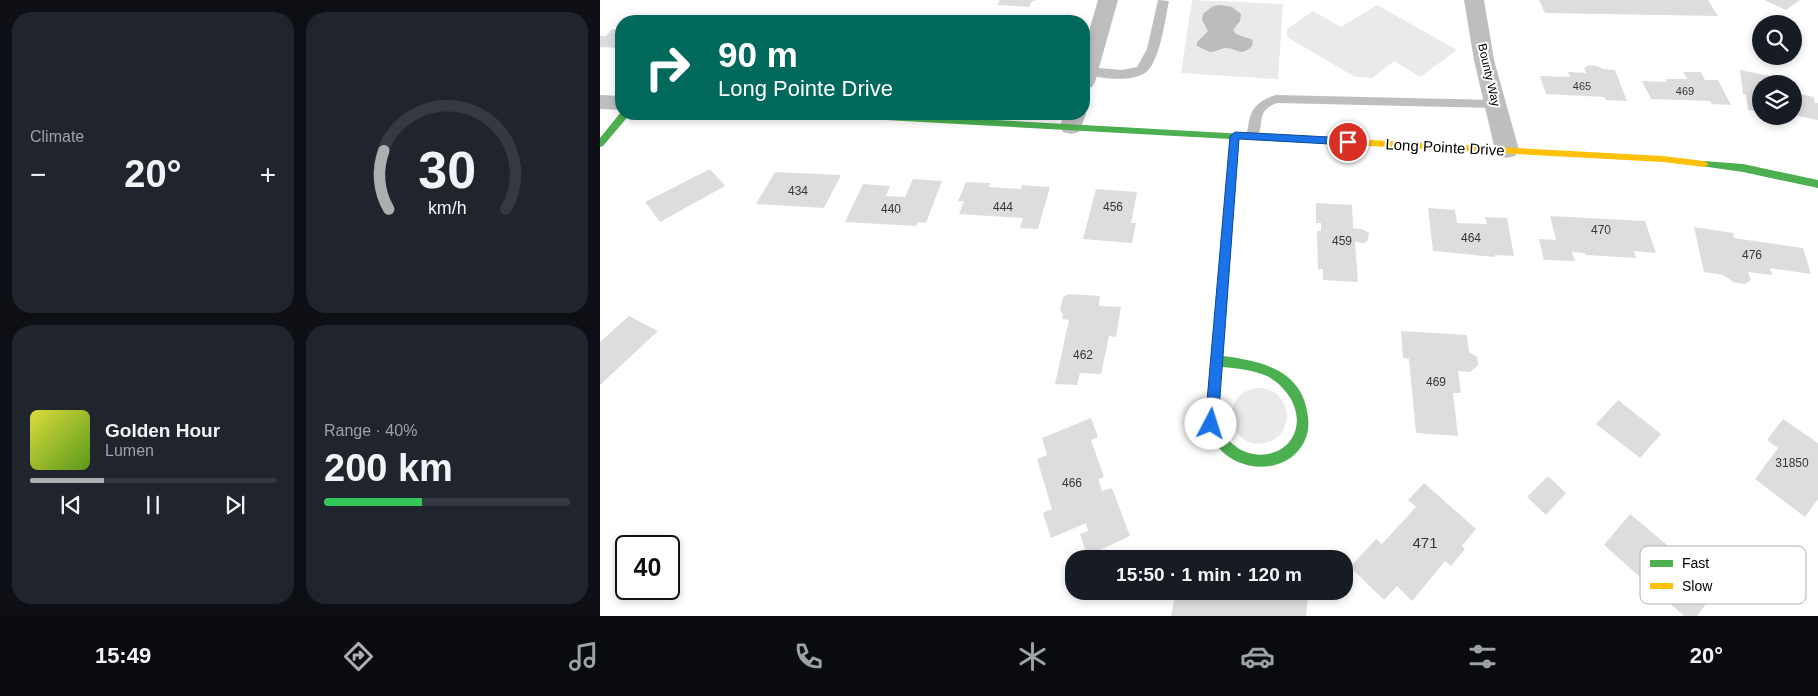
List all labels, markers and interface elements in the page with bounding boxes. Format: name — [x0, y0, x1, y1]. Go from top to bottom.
map controls — [1752, 15, 1802, 125]
button: search — [1752, 15, 1802, 65]
icon: right — [635, 35, 700, 100]
text: 90 m — [718, 35, 798, 74]
street label: Bounty Way — [1475, 42, 1503, 108]
button: layers — [1752, 75, 1802, 125]
text: Long Pointe Drive — [718, 76, 893, 101]
house number: 465 — [1573, 80, 1591, 92]
house number: 469 — [1676, 85, 1694, 97]
pin — [1327, 121, 1369, 163]
text: Climate — [30, 128, 84, 145]
icon: arrive — [1334, 128, 1362, 156]
street label: Long Pointe Drive — [1385, 135, 1505, 159]
text: 30 — [418, 141, 476, 199]
text: 20° — [124, 153, 182, 195]
text: − — [30, 159, 46, 190]
text: + — [260, 159, 276, 190]
house number: 434 — [788, 184, 808, 198]
text: km/h — [428, 198, 466, 218]
house number: 444 — [993, 200, 1013, 214]
house number: 456 — [1103, 200, 1123, 214]
house number: 440 — [881, 202, 901, 216]
house number: 470 — [1591, 223, 1611, 237]
house number: 464 — [1461, 231, 1481, 245]
house number: 459 — [1332, 234, 1352, 248]
house number: 476 — [1742, 248, 1762, 262]
house number: 462 — [1073, 348, 1093, 362]
house number: 469 — [1426, 375, 1446, 389]
position arrow — [1184, 397, 1236, 449]
text: Golden Hour — [105, 420, 220, 441]
text: Range · 40% — [324, 422, 417, 439]
text: Lumen — [105, 442, 154, 459]
text: 200 km — [324, 447, 453, 489]
house number: 31850 — [1775, 456, 1809, 470]
house number: 466 — [1062, 476, 1082, 490]
icon: previous — [57, 491, 85, 519]
icon: pause — [139, 491, 167, 519]
icon: next — [221, 491, 249, 519]
house number: 471 — [1412, 534, 1438, 551]
speed limit sign: 40 — [615, 535, 680, 600]
legend — [1640, 546, 1806, 604]
text: Fast — [1682, 555, 1709, 571]
text: 15:50 · 1 min · 120 m — [1116, 564, 1302, 585]
text: Slow — [1682, 578, 1713, 594]
icon: directions — [341, 639, 376, 674]
icon: music — [566, 639, 601, 674]
icon: phone — [791, 639, 826, 674]
icon: climate — [1015, 639, 1050, 674]
icon: car — [1240, 639, 1275, 674]
icon: filters — [1465, 639, 1500, 674]
text: 15:49 — [95, 643, 151, 668]
text: 20° — [1690, 643, 1723, 668]

